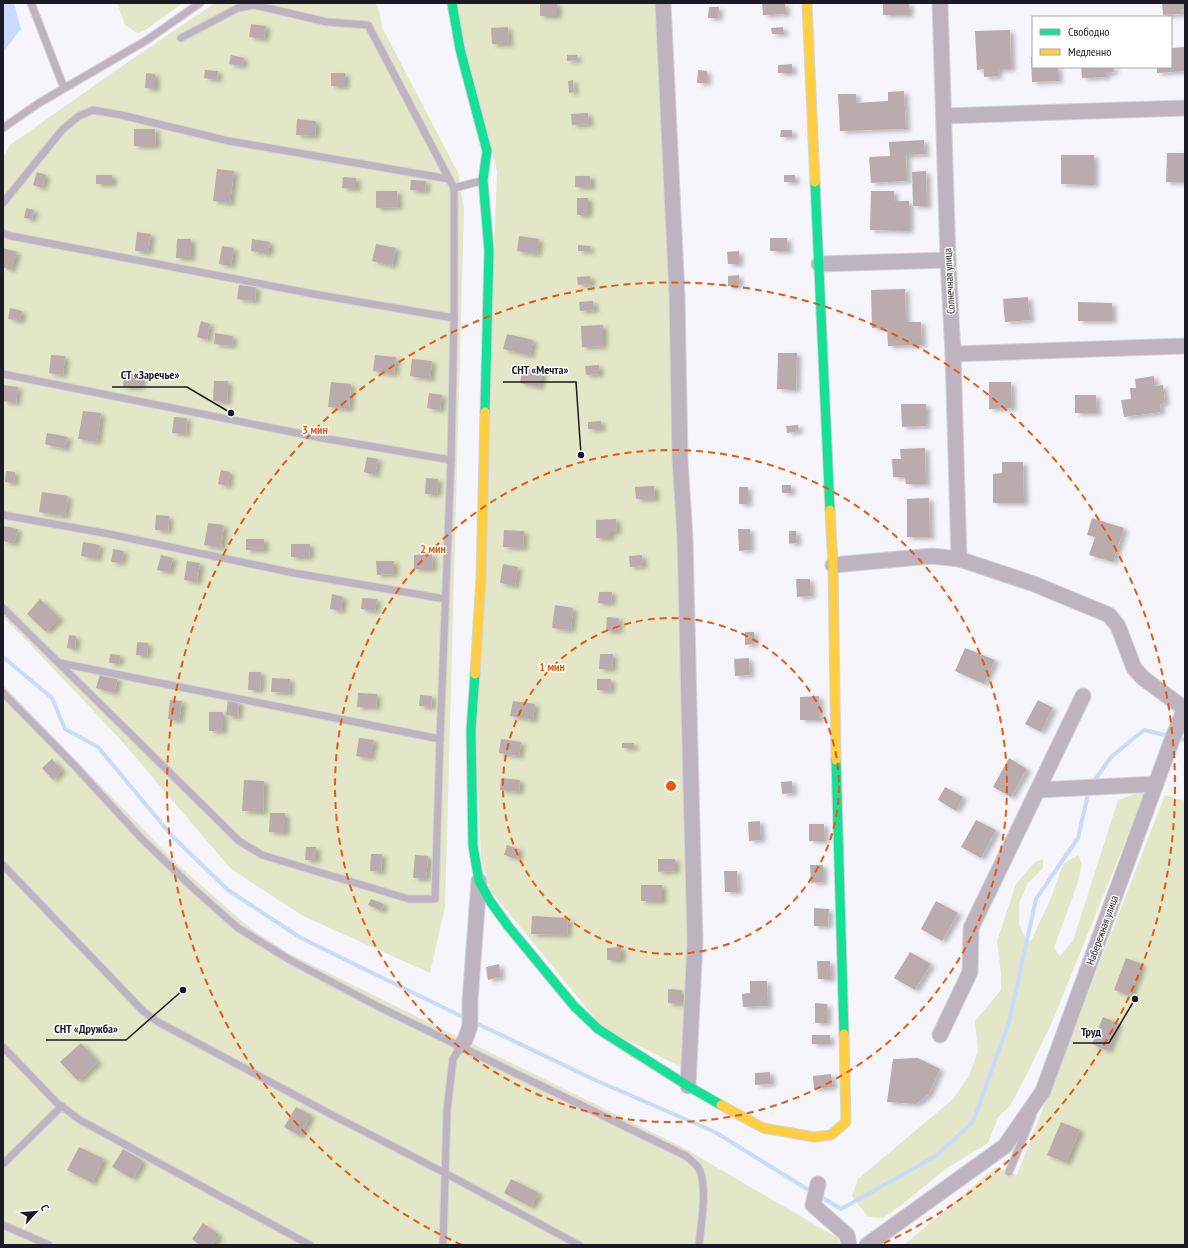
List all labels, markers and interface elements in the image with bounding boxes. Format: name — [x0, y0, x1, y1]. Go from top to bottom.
legend — [1032, 16, 1172, 68]
text: Свободно — [1068, 24, 1110, 39]
text: Медленно — [1068, 44, 1111, 59]
street label: Солнечная улица — [940, 248, 958, 314]
callout: СНТ «Мечта» — [503, 358, 576, 382]
text: СНТ «Мечта» — [512, 362, 568, 377]
callout: СТ «Заречье» — [112, 363, 187, 387]
text: СТ «Заречье» — [121, 367, 179, 382]
text: 3 мин — [302, 422, 328, 437]
text: 2 мин — [420, 541, 446, 556]
text: 1 мин — [539, 659, 565, 674]
centre of rings — [664, 779, 678, 793]
street label: Набережная улица — [1083, 893, 1121, 967]
callout: СНТ «Дружба» — [46, 1016, 126, 1040]
callout: Труд — [1073, 1019, 1109, 1043]
text: СНТ «Дружба» — [54, 1021, 118, 1036]
text: Труд — [1081, 1024, 1101, 1039]
north arrow — [16, 1192, 56, 1232]
text: С — [38, 1202, 52, 1213]

